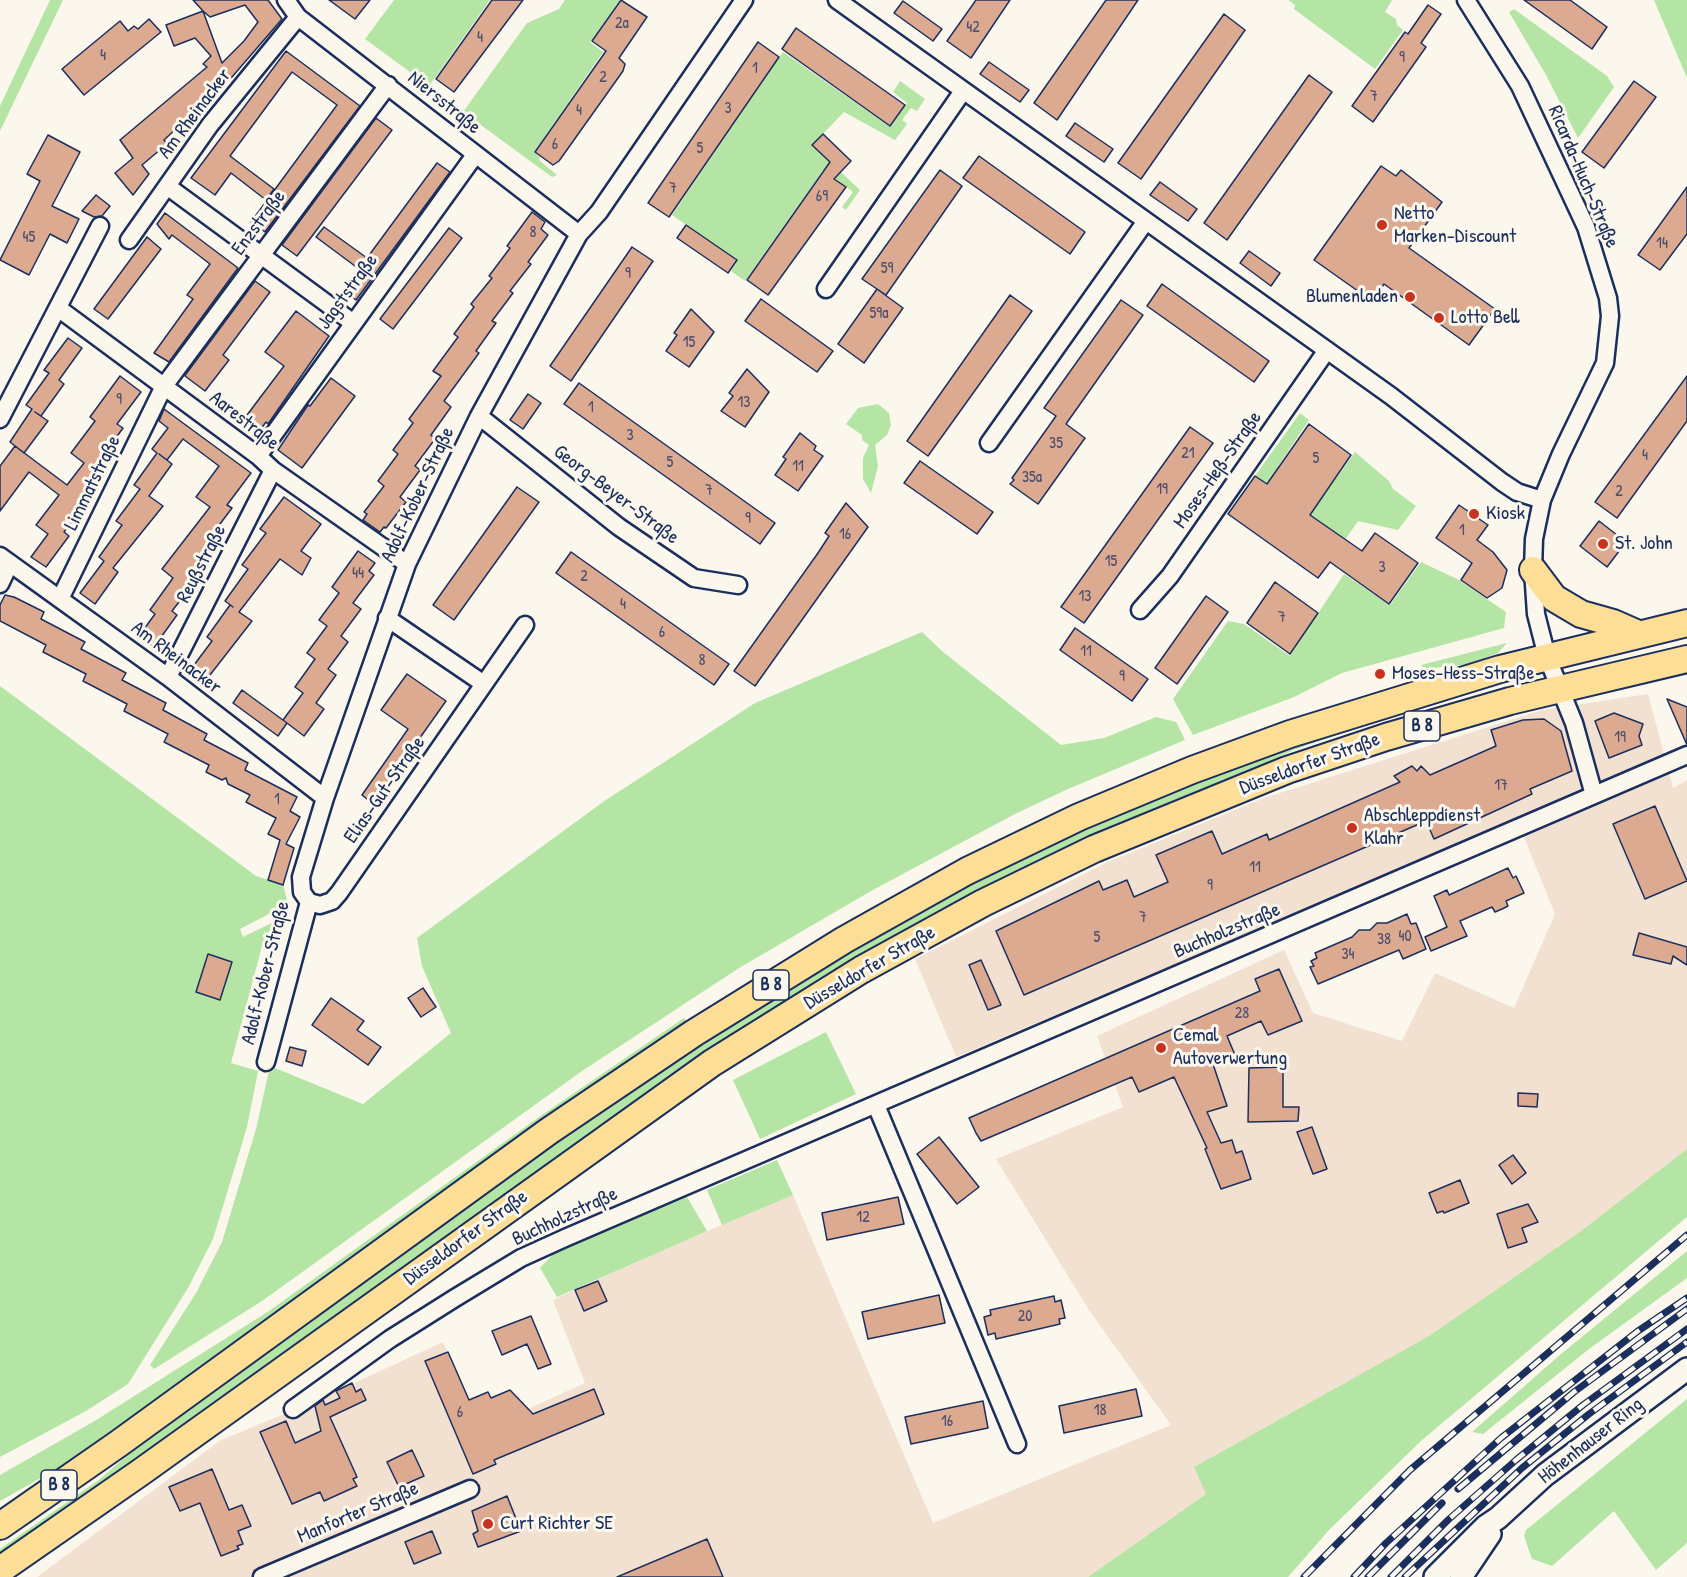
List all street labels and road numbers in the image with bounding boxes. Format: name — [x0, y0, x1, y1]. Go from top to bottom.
street label: Am Rheinacker — [153, 64, 237, 164]
street label: Niersstraße — [403, 66, 485, 140]
street label: Ricarda-Huch-Straße — [1542, 102, 1624, 252]
street label: Enzstraße — [227, 186, 291, 260]
street label: Jagststraße — [313, 250, 383, 334]
street label: Aarestraße — [204, 386, 284, 456]
street label: Moses-Heß-Straße — [1169, 407, 1267, 533]
street label: Adolf-Kober-Straße — [376, 423, 460, 567]
street label: Limmatstraße — [60, 432, 126, 534]
street label: Georg-Beyer-Straße — [549, 440, 683, 550]
street label: Reußstraße — [172, 521, 232, 607]
street label: Am Rheinacker — [126, 616, 226, 700]
road number: B 8 — [1404, 711, 1440, 741]
street label: Düsseldorfer Straße — [1237, 728, 1383, 800]
street label: Elias-Gut-Straße — [339, 732, 431, 848]
street label: Buchholzstraße — [1170, 898, 1284, 964]
street label: Adolf-Kober-Straße — [237, 899, 295, 1047]
street label: Düsseldorfer Straße — [800, 921, 940, 1015]
road number: B 8 — [753, 970, 789, 1000]
street label: Buchholzstraße — [509, 1182, 621, 1252]
street label: Düsseldorfer Straße — [399, 1185, 533, 1291]
street label: Höhenhauser Ring — [1534, 1393, 1648, 1489]
road number: B 8 — [41, 1470, 77, 1500]
street label: Manforter Straße — [294, 1477, 422, 1549]

